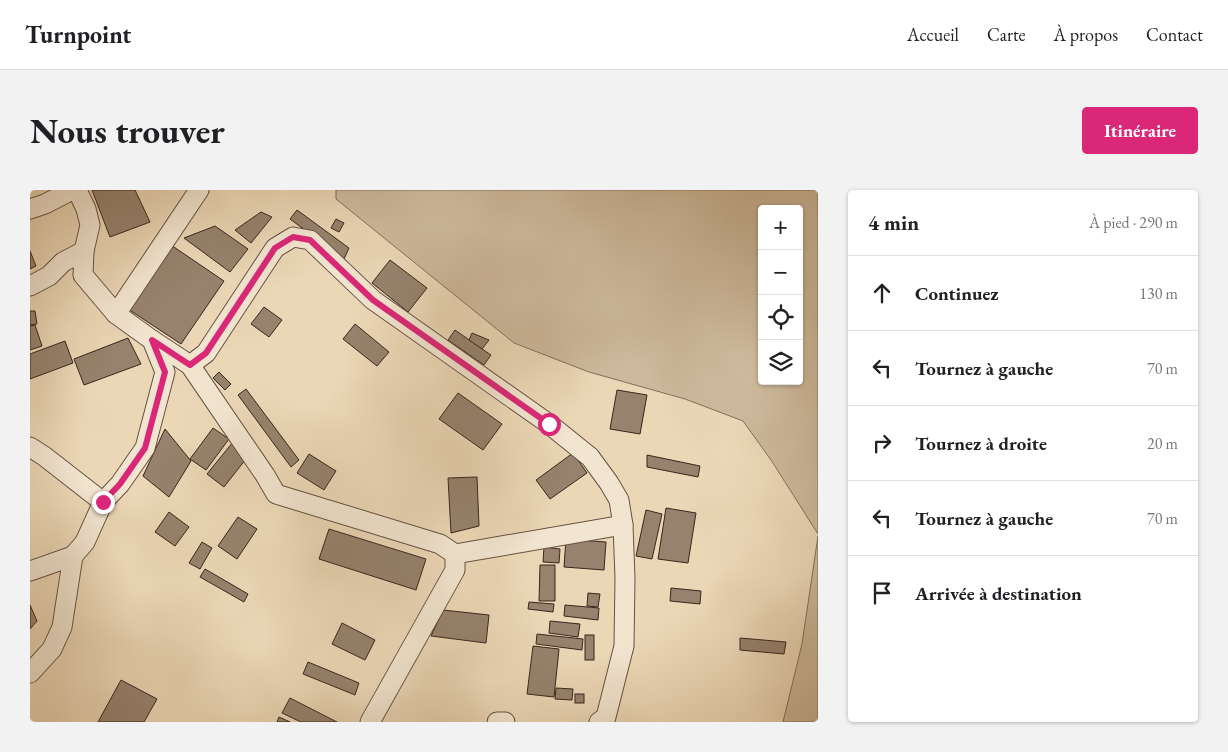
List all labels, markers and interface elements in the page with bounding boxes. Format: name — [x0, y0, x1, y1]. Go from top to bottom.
text: Turnpoint — [25, 19, 131, 50]
text: Accueil — [907, 23, 959, 46]
text: Carte — [987, 23, 1026, 46]
text: À propos — [1054, 23, 1118, 46]
text: Contact — [1146, 23, 1203, 46]
button: Itinéraire — [1082, 107, 1198, 154]
text: Nous trouver — [30, 108, 225, 153]
map controls — [758, 205, 803, 385]
button: + — [758, 205, 803, 250]
text: 4 min — [868, 209, 919, 236]
text: À pied · 290 m — [1089, 212, 1178, 233]
button: − — [758, 250, 803, 295]
icon: ahead — [868, 279, 896, 307]
text: Continuez — [915, 281, 999, 306]
text: 130 m — [1139, 283, 1178, 304]
button: locate — [758, 295, 803, 340]
button: layers — [758, 340, 803, 385]
icon: left — [868, 354, 896, 382]
text: Tournez à gauche — [915, 356, 1053, 381]
text: 70 m — [1147, 358, 1178, 379]
route start — [538, 413, 561, 436]
icon: right — [868, 429, 896, 457]
text: Tournez à droite — [915, 431, 1047, 456]
text: 20 m — [1147, 433, 1178, 454]
route end — [92, 491, 115, 514]
icon: left — [868, 504, 896, 532]
text: Tournez à gauche — [915, 506, 1053, 531]
text: 70 m — [1147, 508, 1178, 529]
icon: arrive — [868, 579, 896, 607]
text: Arrivée à destination — [915, 581, 1082, 606]

